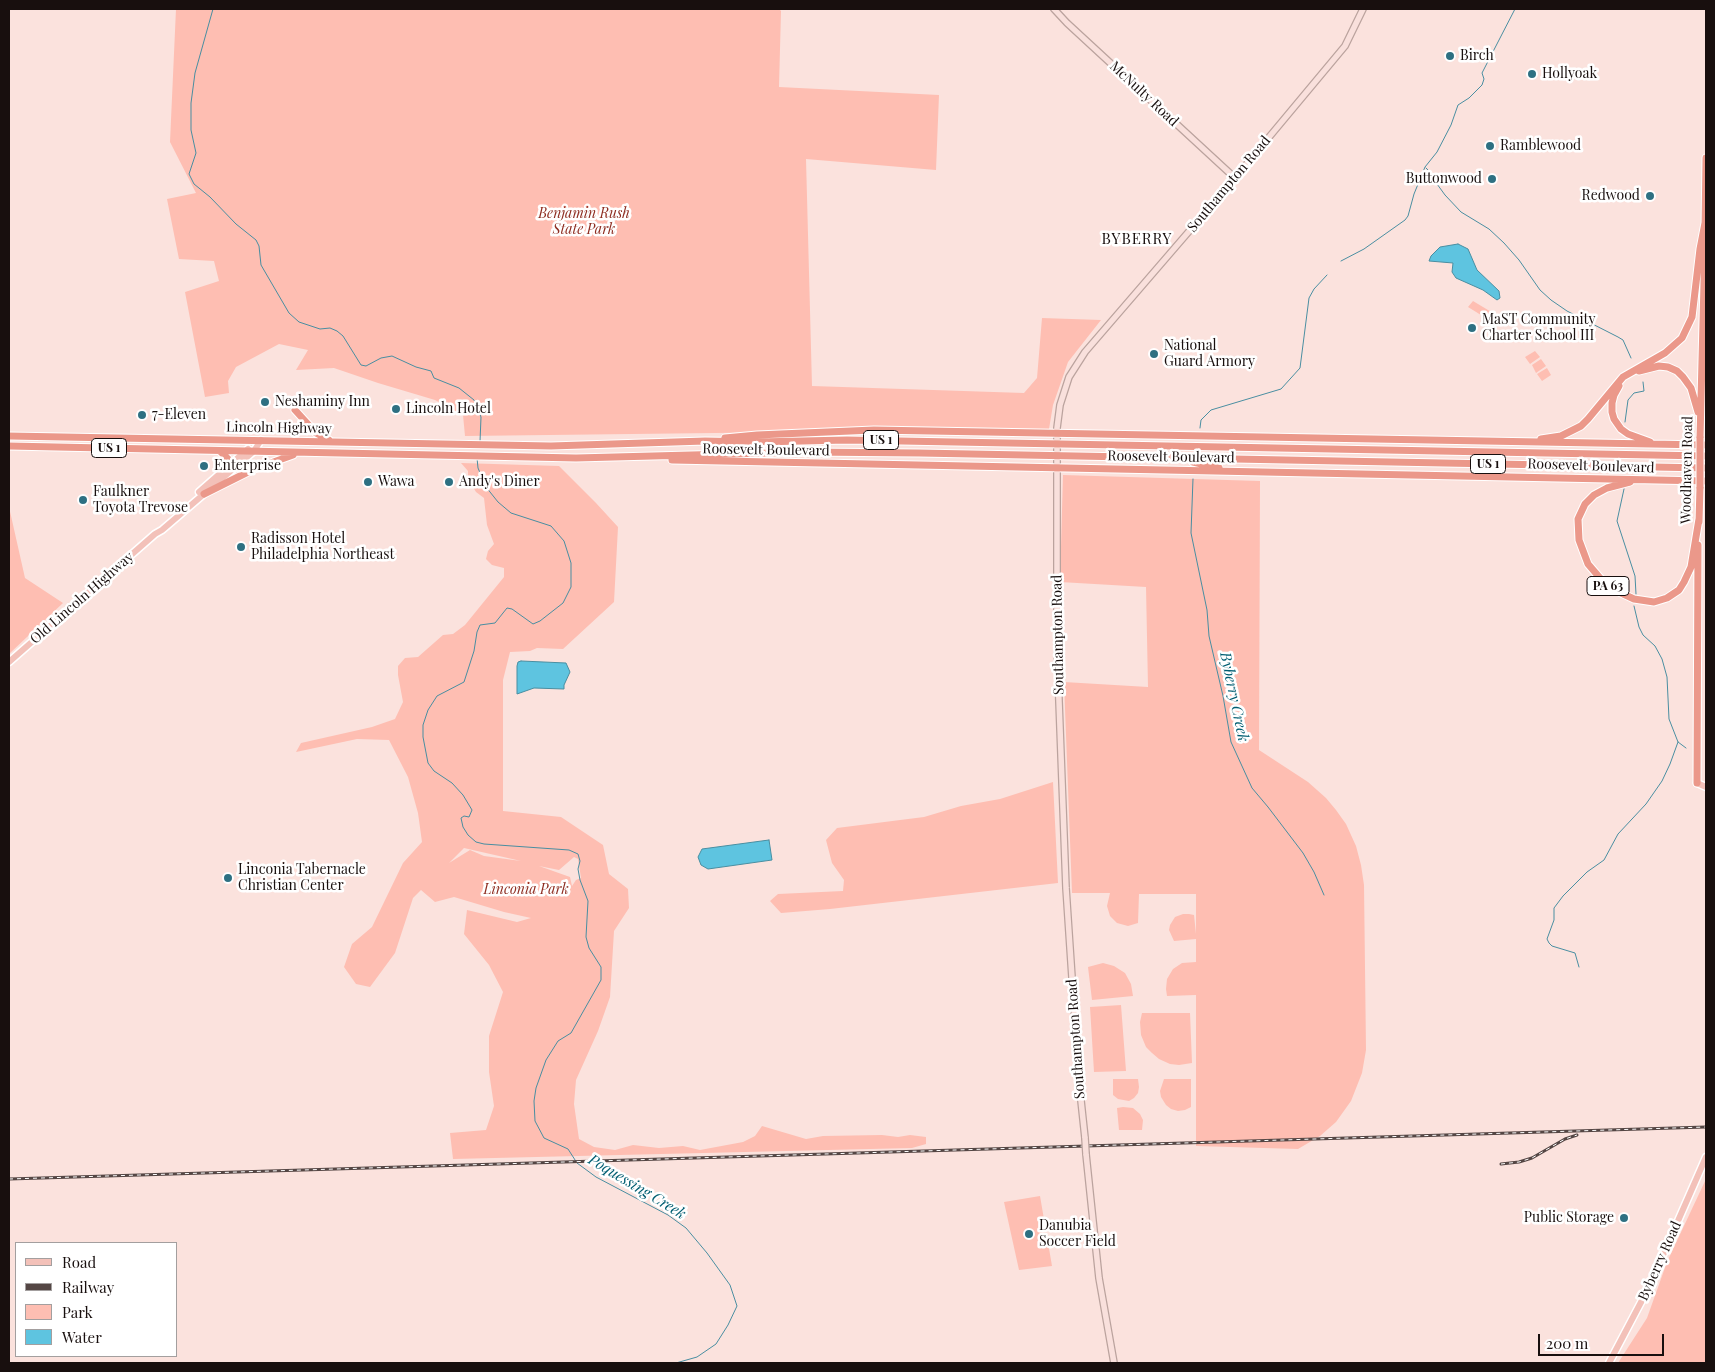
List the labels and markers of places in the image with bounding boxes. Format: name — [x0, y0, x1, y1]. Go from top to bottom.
place label: Birch — [1460, 48, 1494, 64]
marker: Birch — [1444, 50, 1456, 62]
place label: Hollyoak — [1542, 66, 1597, 82]
marker: Hollyoak — [1526, 68, 1538, 80]
place label: Ramblewood — [1500, 138, 1581, 154]
marker: Ramblewood — [1484, 140, 1496, 152]
place label: Buttonwood — [1406, 171, 1482, 187]
marker: Buttonwood — [1486, 173, 1498, 185]
place label: Redwood — [1582, 188, 1640, 204]
marker: Redwood — [1644, 190, 1656, 202]
place label: MaST Community Charter School III — [1482, 312, 1596, 344]
marker: MaST Community Charter School III — [1466, 322, 1478, 334]
place label: National Guard Armory — [1164, 338, 1255, 371]
marker: National Guard Armory — [1148, 348, 1160, 360]
place label: Neshaminy Inn — [275, 394, 370, 410]
marker: Neshaminy Inn — [259, 396, 271, 408]
place label: Lincoln Hotel — [406, 401, 491, 417]
marker: Lincoln Hotel — [390, 403, 402, 415]
place label: 7-Eleven — [152, 407, 206, 423]
marker: 7-Eleven — [136, 409, 148, 421]
place label: Enterprise — [214, 458, 281, 474]
marker: Enterprise — [198, 460, 210, 472]
place label: Wawa — [378, 474, 415, 490]
place label: Andy's Diner — [459, 474, 540, 490]
marker: Wawa — [362, 476, 374, 488]
marker: Andy's Diner — [443, 476, 455, 488]
place label: Faulkner Toyota Trevose — [93, 484, 188, 516]
marker: Faulkner Toyota Trevose — [77, 494, 89, 506]
place label: Radisson Hotel Philadelphia Northeast — [251, 531, 395, 564]
marker: Radisson Hotel Philadelphia Northeast — [235, 541, 247, 553]
place label: Linconia Tabernacle Christian Center — [238, 862, 366, 894]
marker: Linconia Tabernacle Christian Center — [222, 872, 234, 884]
place label: Public Storage — [1524, 1210, 1614, 1226]
marker: Public Storage — [1618, 1212, 1630, 1224]
place label: Danubia Soccer Field — [1039, 1218, 1116, 1250]
marker: Danubia Soccer Field — [1023, 1228, 1035, 1240]

